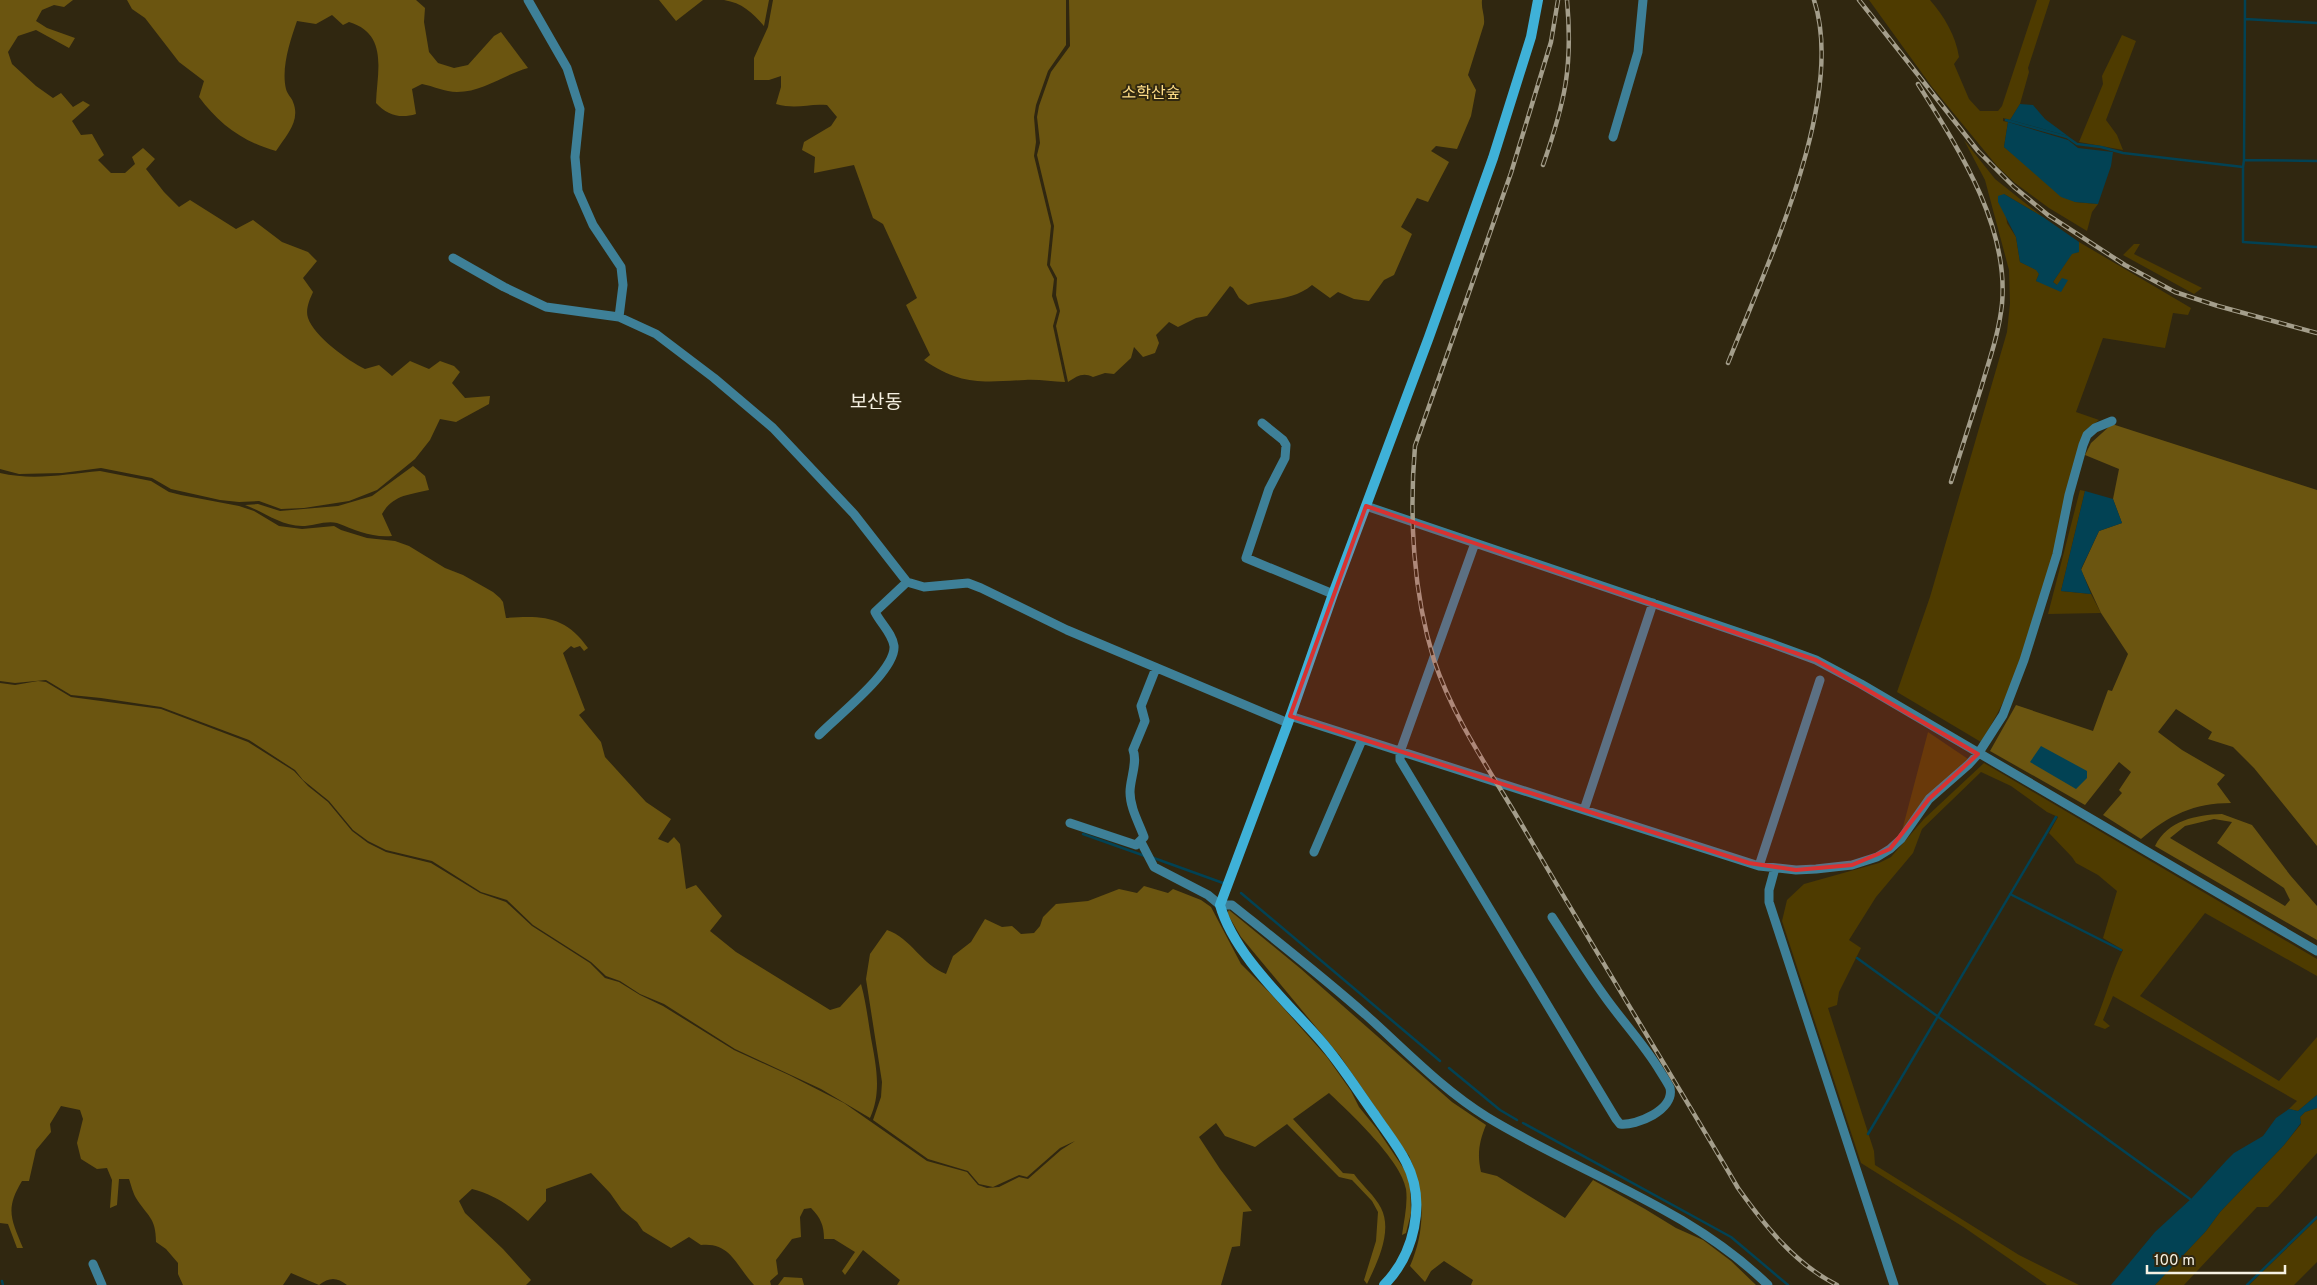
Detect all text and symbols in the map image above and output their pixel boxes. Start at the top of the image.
park label: 소학산숲 [1122,84,1180,104]
district label: 보산동 [850,391,902,415]
scale bar [2147,1242,2284,1274]
text: 100 m [2154,1252,2195,1271]

